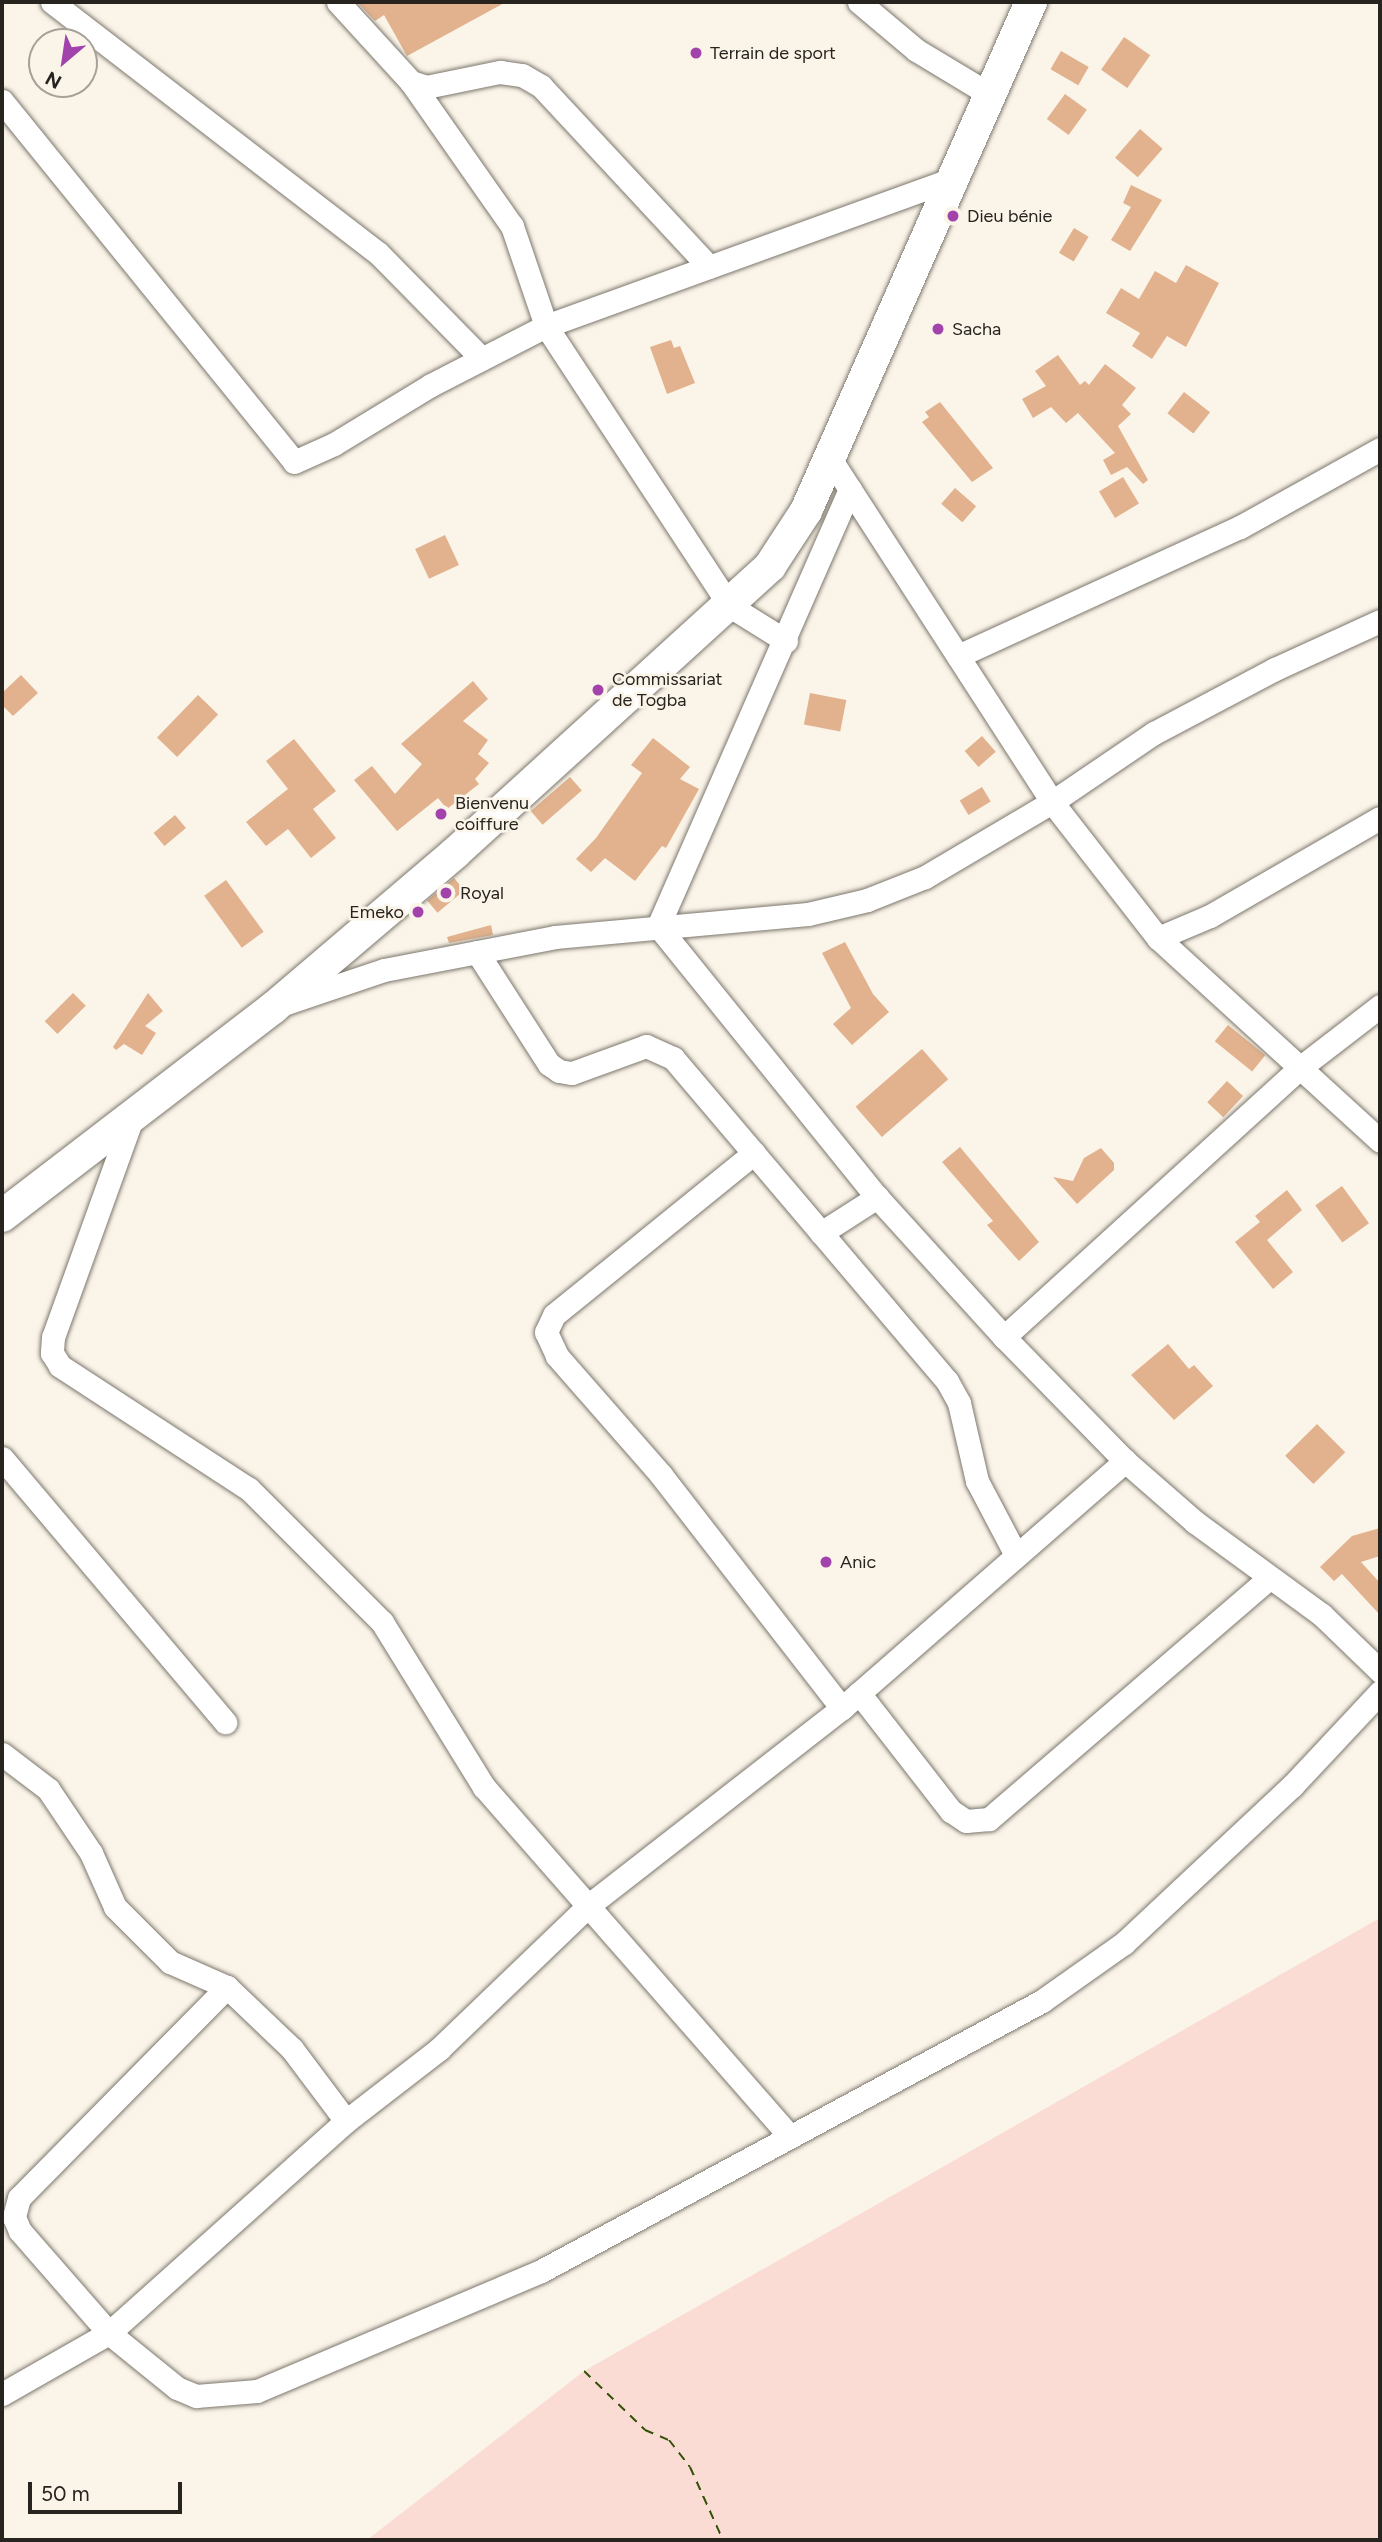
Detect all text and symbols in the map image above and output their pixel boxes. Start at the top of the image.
north arrow [28,28,98,98]
place label: Terrain de sport [710,42,836,64]
marker: Terrain de sport [688,45,704,61]
text: N [42,66,66,94]
place label: Dieu bénie [967,205,1052,227]
marker: Dieu bénie [945,208,961,224]
place label: Sacha [952,318,1001,340]
marker: Sacha [930,321,946,337]
place label: Commissariat de Togba [612,669,722,712]
marker: Commissariat de Togba [590,682,606,698]
place label: Bienvenu coiffure [455,793,529,836]
marker: Bienvenu coiffure [433,806,449,822]
place label: Royal [460,882,504,904]
marker: Royal [438,885,454,901]
place label: Emeko [349,901,404,923]
marker: Emeko [410,904,426,920]
place label: Anic [840,1551,876,1573]
marker: Anic [818,1554,834,1570]
scale bar [32,2468,186,2512]
text: 50 m [41,2481,90,2506]

